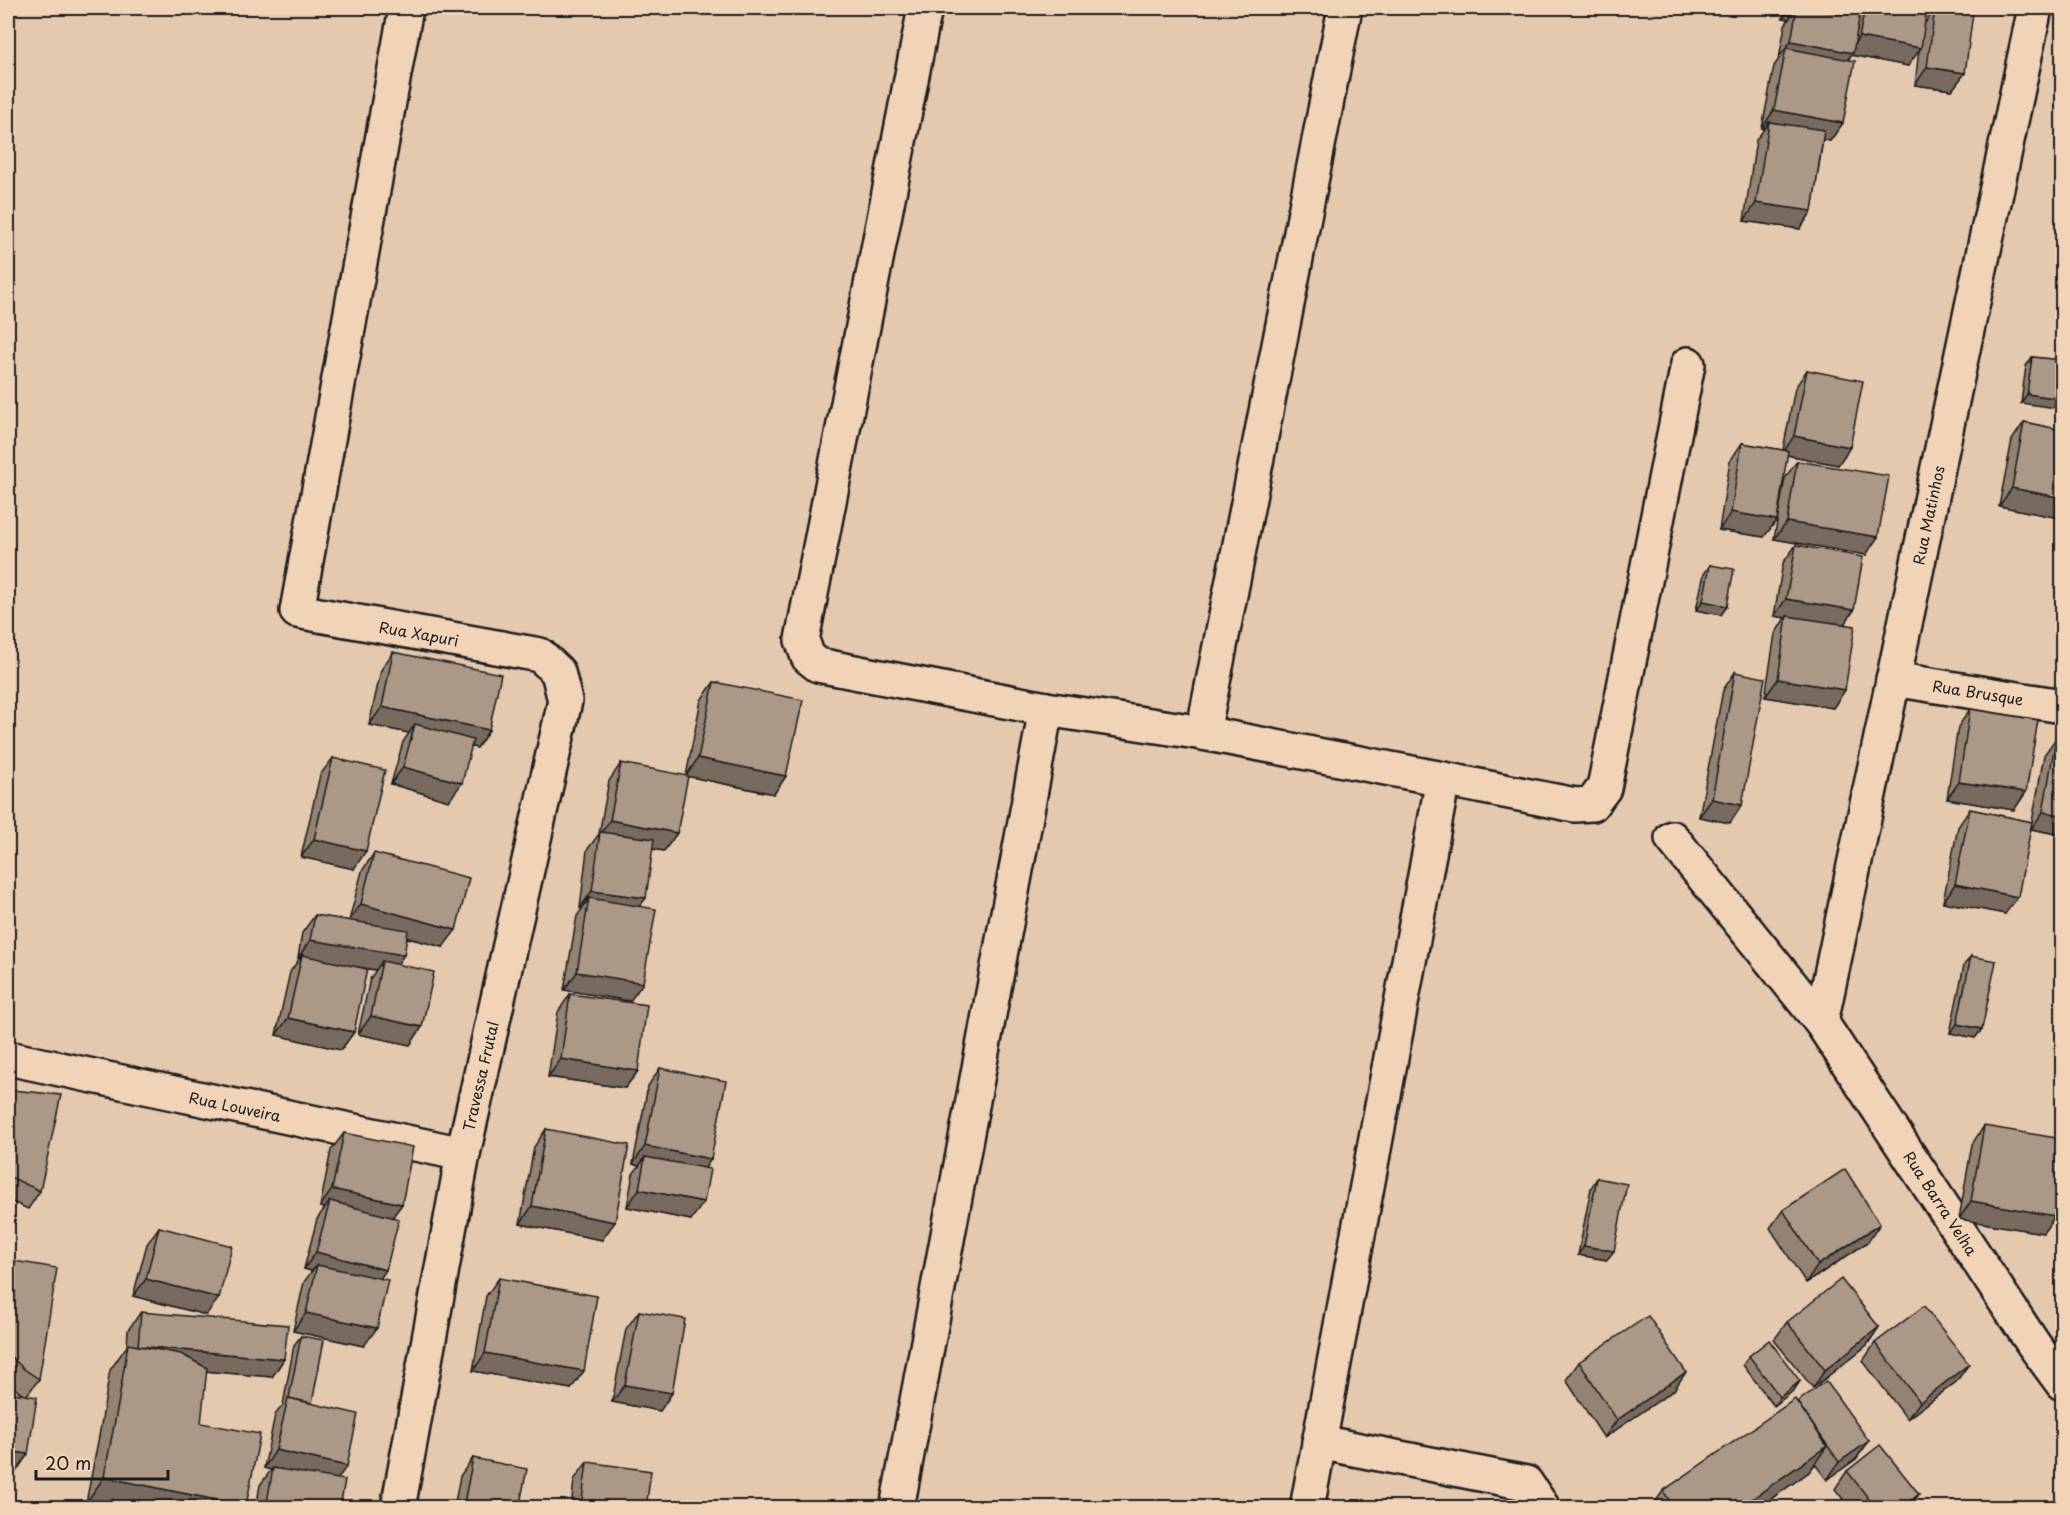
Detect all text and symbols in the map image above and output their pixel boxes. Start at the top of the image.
street label: Rua Matinhos [1906,463,1950,567]
street label: Rua Xapuri [377,615,461,651]
street label: Rua Brusque [1931,673,2025,711]
street label: Travessa Frutal [456,1019,504,1133]
street label: Rua Louveira [187,1085,283,1127]
street label: Rua Barra Velha [1898,1146,1984,1260]
scale bar [36,1443,168,1481]
text: 20 m [45,1449,91,1476]

